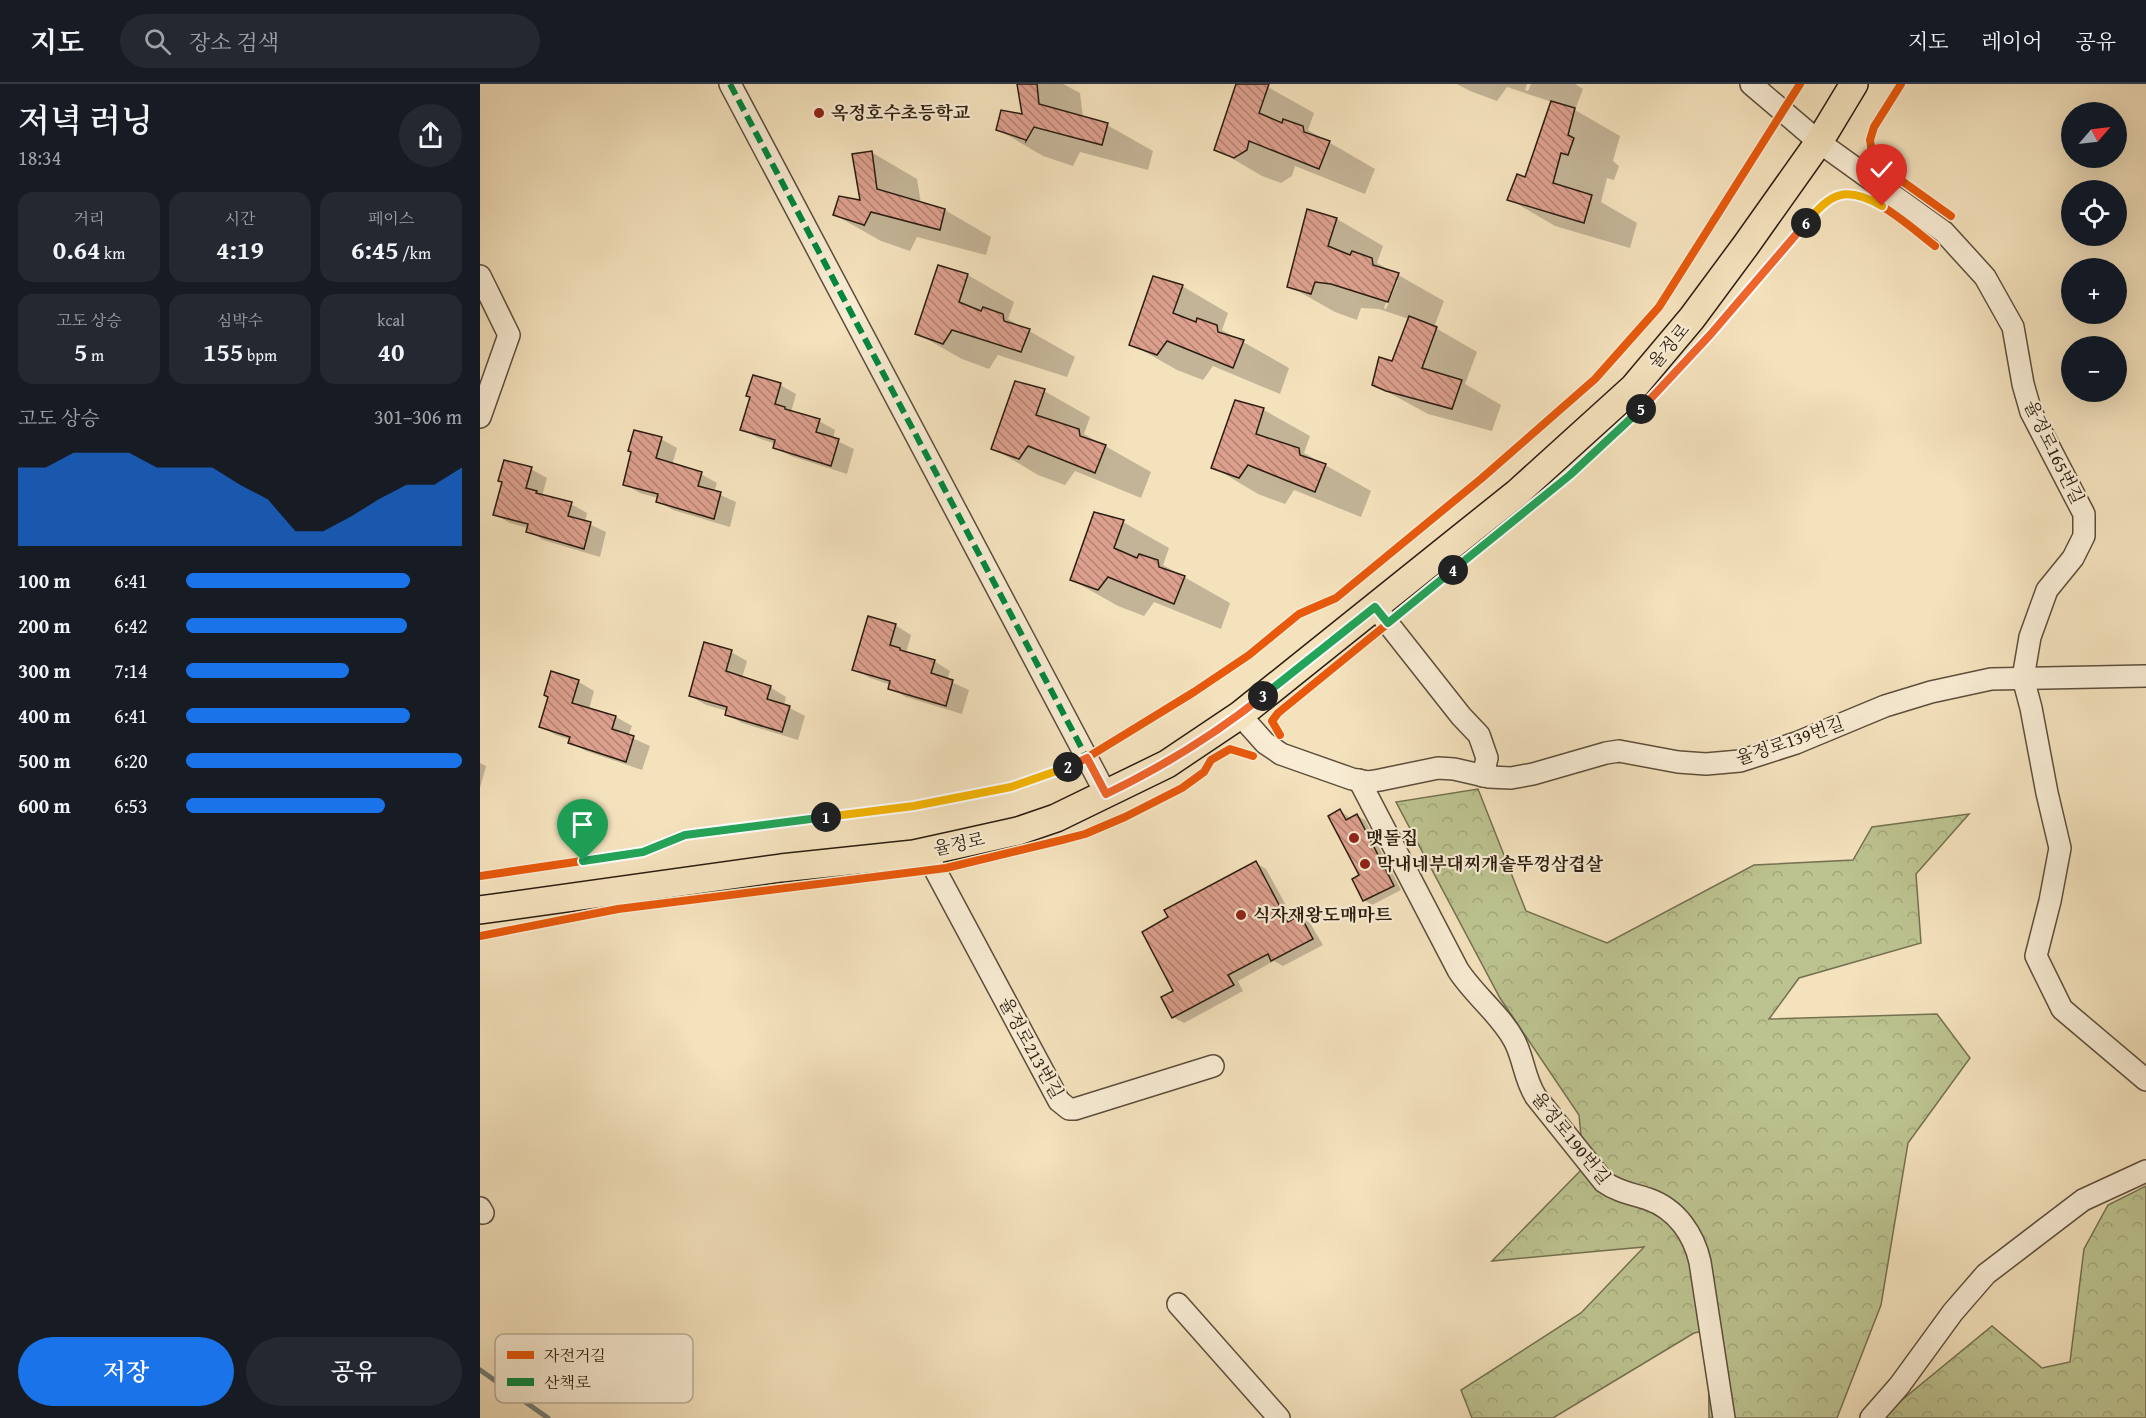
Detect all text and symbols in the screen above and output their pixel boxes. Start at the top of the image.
search box [120,14,540,68]
text: 지도 [30,21,84,62]
icon: search [141,25,174,58]
text: 장소 검색 [189,26,279,58]
text: 지도 [1908,26,1949,57]
text: 레이어 [1982,26,2042,57]
text: 공유 [2075,26,2116,57]
text: 저녁 러닝 [18,96,153,144]
place label: 옥정호수초등학교 [831,99,971,126]
north arrow [2061,102,2127,168]
map controls [2061,102,2127,402]
button: share [399,104,462,167]
marker: 옥정호수초등학교 [812,106,826,120]
text: 18:34 [18,143,61,172]
pin [1856,144,1907,206]
icon: check [1865,153,1898,186]
button: locate [2061,180,2127,246]
text: 거리 [74,206,104,230]
text: 시간 [225,206,255,230]
text: 페이스 [368,206,414,230]
pin: 6 [1791,208,1821,238]
text: 6 [1802,211,1810,235]
text: 0.64 [53,230,101,269]
text: 4:19 [216,230,264,269]
text: 6:45 [351,230,399,269]
text: km [101,241,125,265]
text: /km [399,241,431,265]
button: + [2061,258,2127,324]
text: 고도 상승 [56,308,122,332]
text: 심박수 [217,308,263,332]
text: kcal [377,308,405,332]
street label: 율정로 [1642,317,1696,374]
text: 5 [74,332,87,371]
text: 155 [203,332,243,371]
text: 40 [378,332,404,371]
button: − [2061,336,2127,402]
text: m [87,343,104,367]
text: bpm [243,343,277,367]
pin: 5 [1626,394,1656,424]
street label: 율정로165번길 [2018,395,2091,508]
text: 5 [1637,397,1645,421]
text: 301–306 m [374,402,462,431]
text: 고도 상승 [18,403,100,432]
pin: 4 [1438,555,1468,585]
text: 4 [1449,558,1457,582]
text: 100 m [18,566,71,595]
text: 6:41 [114,566,148,595]
text: 200 m [18,611,71,640]
text: 6:42 [114,611,148,640]
text: 300 m [18,656,71,685]
text: 7:14 [114,656,148,685]
pin: 3 [1248,681,1278,711]
text: 3 [1259,684,1267,708]
text: 400 m [18,701,71,730]
text: 6:41 [114,701,148,730]
street label: 율정로139번길 [1732,709,1848,772]
text: 500 m [18,746,71,775]
text: 6:20 [114,746,148,775]
pin: 2 [1053,752,1083,782]
text: 2 [1064,755,1072,779]
text: 600 m [18,791,71,820]
text: 6:53 [114,791,148,820]
pin [557,799,608,861]
pin: 1 [811,802,841,832]
text: 1 [822,805,830,829]
icon: arrive [566,808,599,841]
place label: 맷돌집 [1366,824,1418,851]
street label: 율정로 [931,825,987,862]
marker: 맷돌집 [1347,831,1361,845]
place label: 막내네부대찌개솥뚜껑삼겹살 [1377,850,1604,877]
marker: 막내네부대찌개솥뚜껑삼겹살 [1358,857,1372,871]
place label: 식자재왕도매마트 [1253,901,1393,928]
marker: 식자재왕도매마트 [1234,908,1248,922]
street label: 율정로213번길 [992,992,1071,1104]
street label: 율정로190번길 [1525,1085,1617,1190]
legend [495,1334,693,1403]
button: 저장 [18,1337,234,1406]
button: 공유 [246,1337,462,1406]
text: 자전거길 [544,1343,606,1367]
text: 산책로 [544,1370,591,1394]

